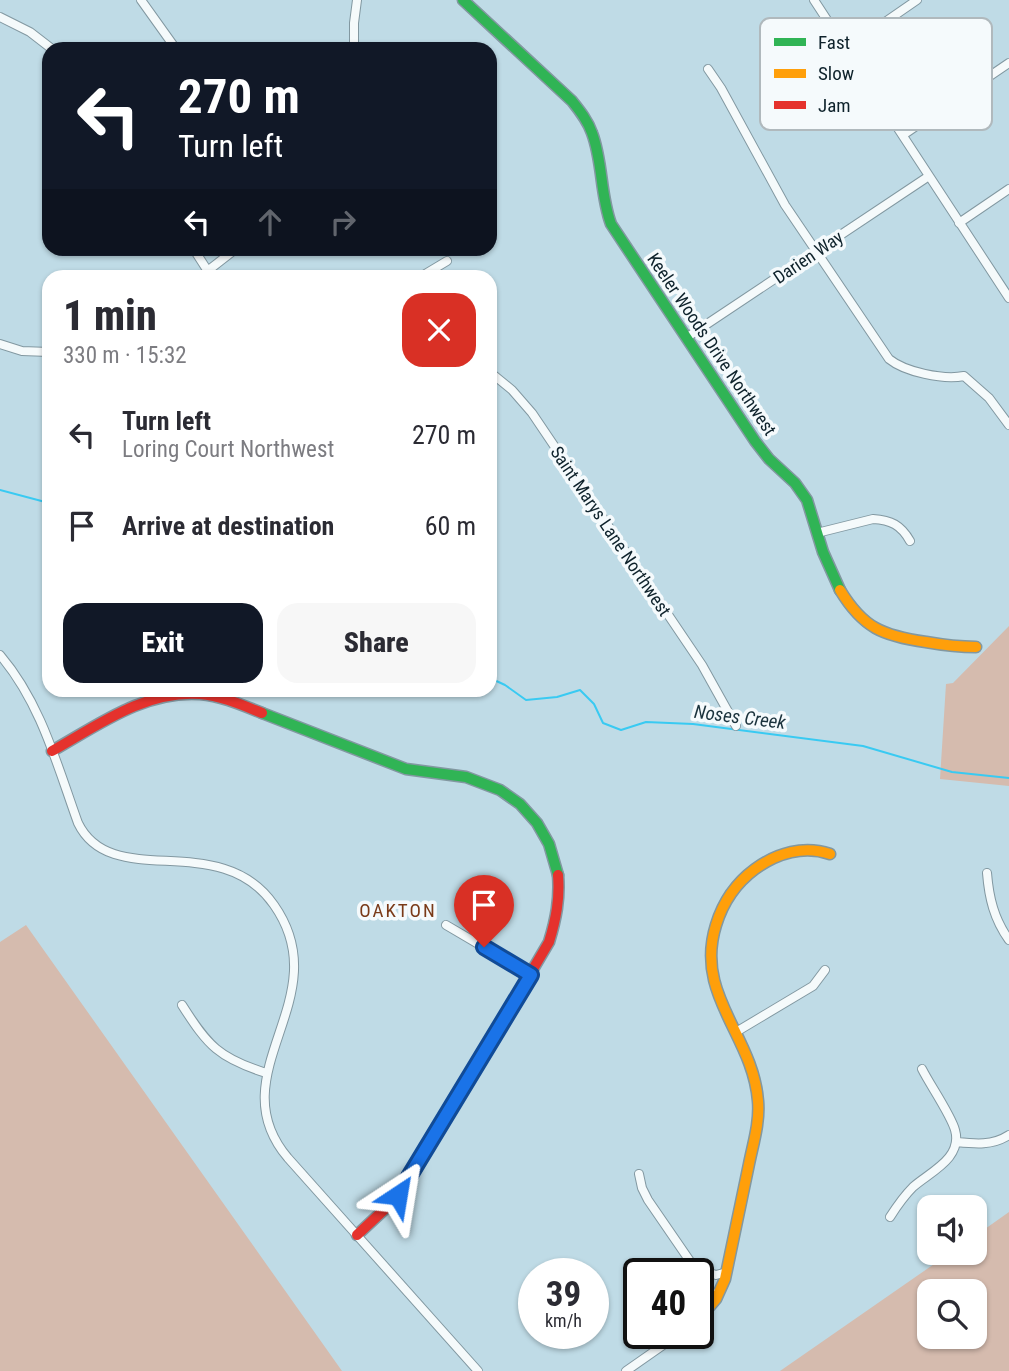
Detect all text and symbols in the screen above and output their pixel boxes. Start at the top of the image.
legend [760,18,992,130]
text: Fast [818,31,850,54]
text: Slow [818,62,854,85]
text: 270 m [178,68,300,125]
icon: left [63,70,154,161]
text: Jam [818,94,851,117]
text: Turn left [178,127,283,165]
icon: left [178,203,216,241]
icon: ahead [251,203,289,241]
icon: right [324,203,362,241]
street label: Darien Way [769,226,847,288]
street label: Keeler Woods Drive Northwest [643,249,781,439]
text: 1 min [63,291,157,340]
button: close [402,293,476,367]
text: 330 m · 15:32 [63,342,187,369]
text: Turn left [122,406,211,436]
icon: left [63,416,101,454]
text: 270 m [412,420,476,450]
text: Loring Court Northwest [122,436,334,463]
street label: Saint Marys Lane Northwest [546,442,676,620]
icon: arrive [63,507,101,545]
text: Arrive at destination [122,511,334,541]
text: 60 m [425,511,476,541]
button: Exit [63,603,263,683]
button: Share [277,603,476,683]
water label: Noses Creek [693,700,788,734]
pin [454,875,514,947]
icon: arrive [465,886,503,924]
district label: OAKTON [359,899,437,922]
position arrow [361,1158,435,1232]
map controls [917,1195,987,1349]
button: sound [917,1195,987,1265]
speed limit sign: 40 [623,1258,714,1349]
text: 39 [546,1274,581,1315]
button: search [917,1279,987,1349]
text: km/h [545,1310,582,1331]

